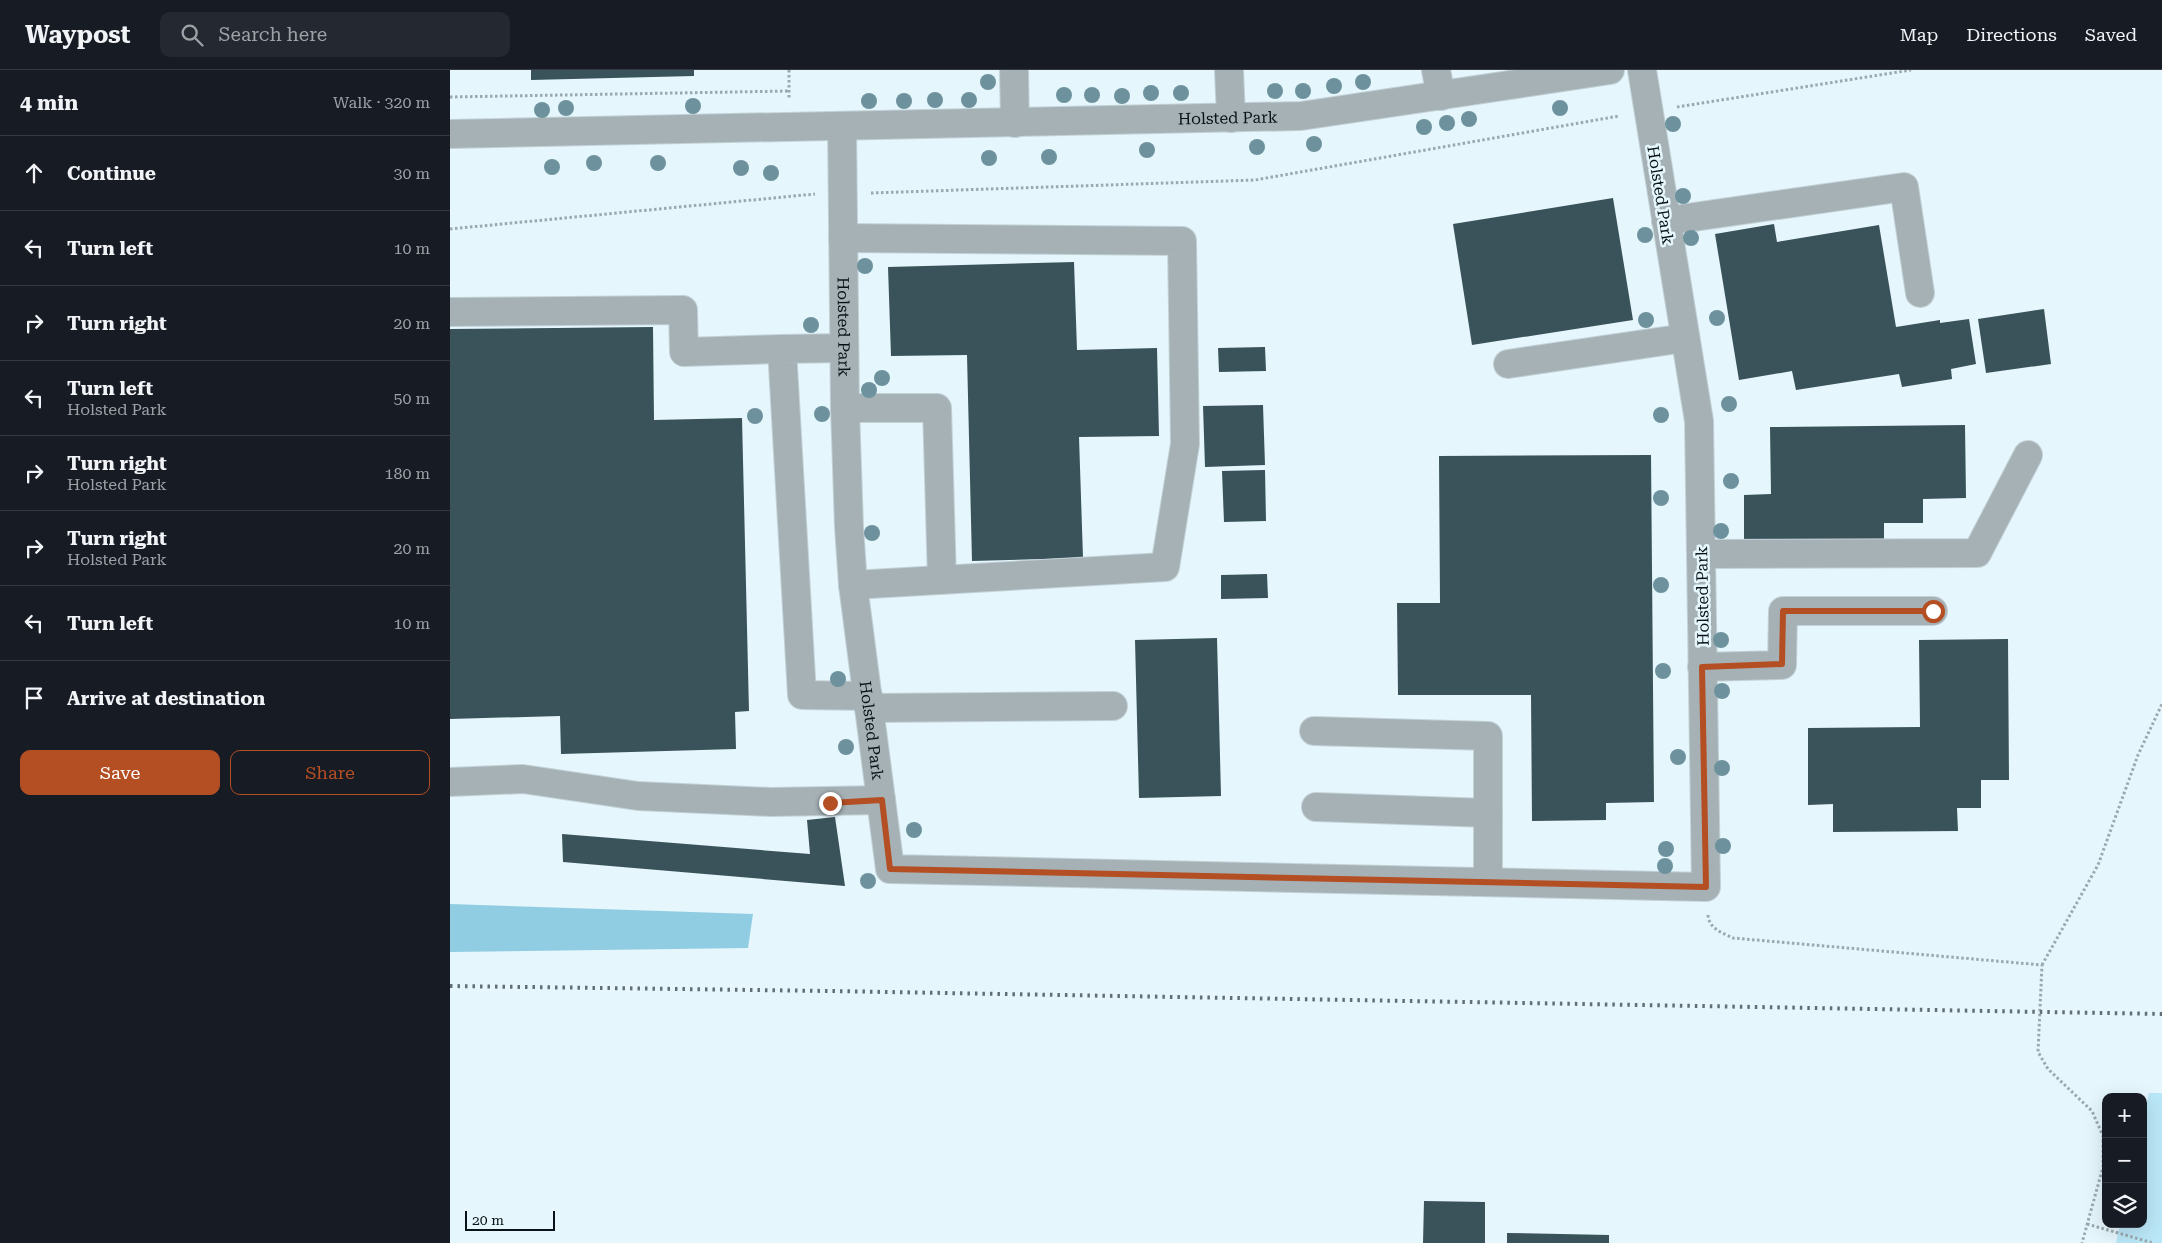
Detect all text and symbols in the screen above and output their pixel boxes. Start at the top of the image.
search box [160,12,510,57]
text: Waypost [25,21,130,49]
icon: search [178,21,206,49]
text: Search here [218,23,327,46]
text: Map [1900,24,1938,45]
text: Directions [1966,24,2057,45]
text: Saved [2085,24,2137,45]
text: 4 min [20,91,78,115]
text: Walk · 320 m [333,93,430,112]
street label: Holsted Park [1178,107,1278,129]
street label: Holsted Park [1643,144,1678,246]
icon: ahead [20,159,48,187]
text: Continue [67,162,156,185]
text: 30 m [393,164,430,183]
icon: left [20,234,48,262]
text: Turn left [67,237,153,260]
text: 10 m [393,239,430,258]
street label: Holsted Park [834,277,854,377]
icon: right [20,309,48,337]
text: Turn right [67,312,167,335]
text: 20 m [393,314,430,333]
text: Turn left [67,377,153,400]
icon: left [20,384,48,412]
text: 50 m [393,389,430,408]
text: Holsted Park [67,400,167,419]
text: Turn right [67,452,167,475]
icon: right [20,459,48,487]
text: 180 m [384,464,430,483]
text: Holsted Park [67,475,167,494]
text: Turn right [67,527,167,550]
icon: right [20,534,48,562]
text: 20 m [393,539,430,558]
street label: Holsted Park [1692,546,1713,646]
text: Holsted Park [67,550,167,569]
route start [1922,600,1945,623]
icon: left [20,609,48,637]
text: Turn left [67,612,153,635]
text: 10 m [393,614,430,633]
street label: Holsted Park [856,680,887,781]
icon: arrive [20,684,48,712]
text: Arrive at destination [67,687,265,710]
button: Save [20,750,220,795]
button: Share [230,750,430,795]
route end [819,792,842,815]
map controls [2102,1093,2147,1228]
button: + [2102,1093,2147,1138]
button: − [2102,1138,2147,1183]
button: layers [2102,1183,2147,1228]
scale bar [465,1208,555,1231]
text: 20 m [472,1212,504,1228]

